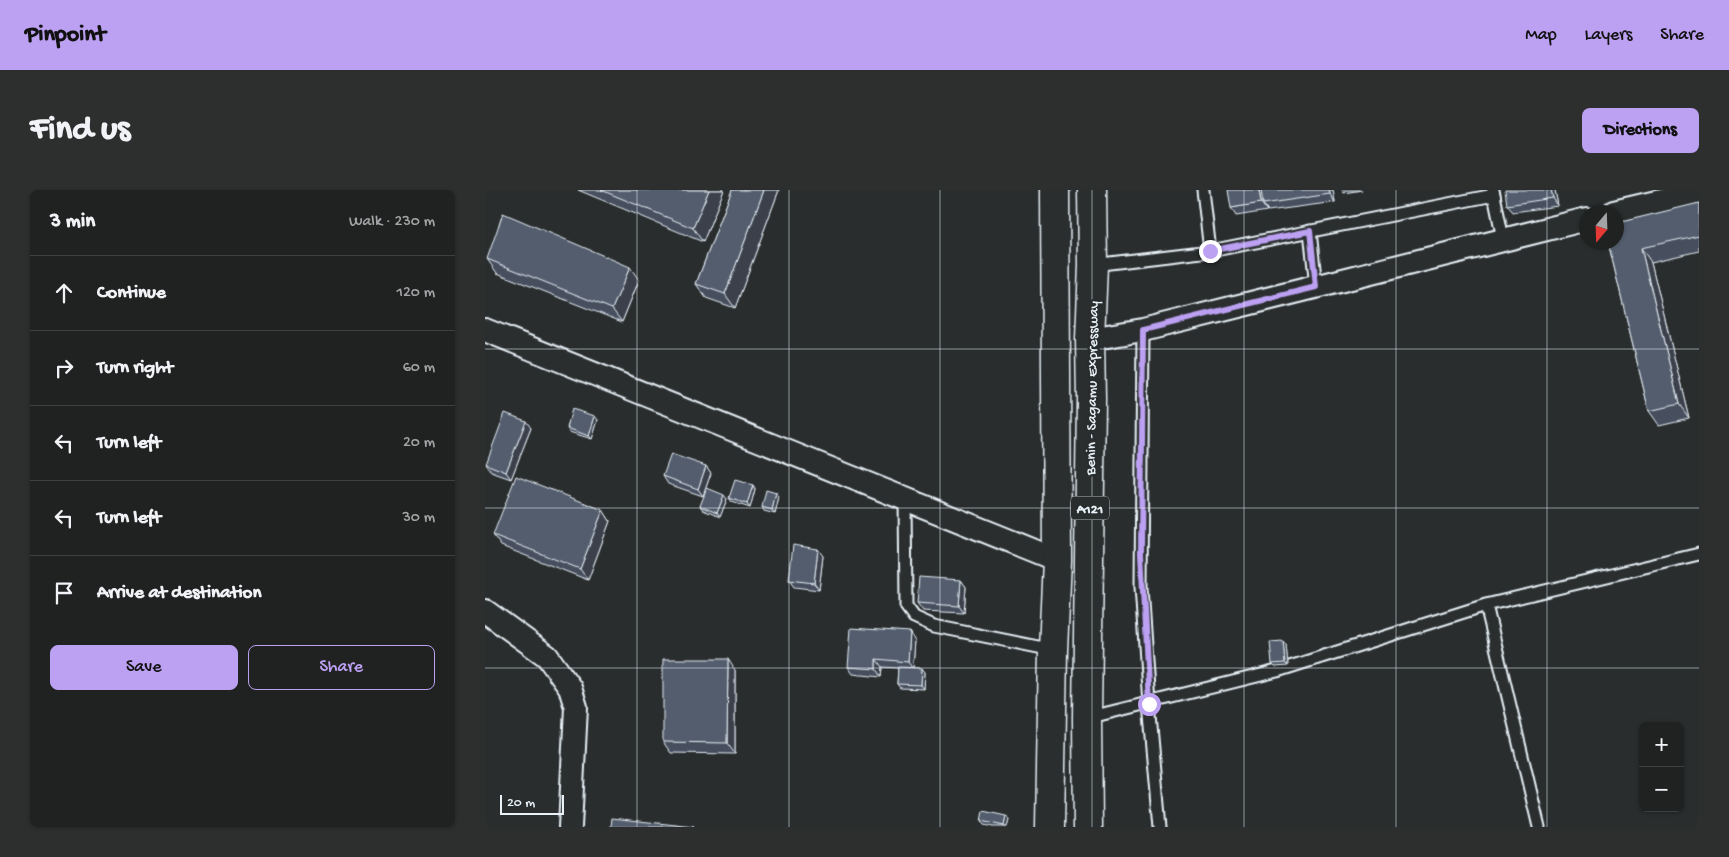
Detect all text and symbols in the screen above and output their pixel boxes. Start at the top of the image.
text: Pinpoint [25,21,106,50]
text: Map [1525,25,1557,46]
text: Layers [1585,25,1632,46]
text: Share [1660,25,1704,46]
button: Directions [1582,108,1699,153]
text: Find us [30,110,130,151]
north arrow [1579,205,1624,250]
text: 3 min [50,210,95,235]
text: Walk · 230 m [349,213,435,232]
route end [1199,240,1222,263]
icon: ahead [50,279,78,307]
text: Continue [97,282,166,305]
text: 120 m [396,284,435,303]
street label: Benin - Sagamu Expressway [1082,300,1104,476]
icon: right [50,354,78,382]
text: Turn right [97,357,173,380]
text: 60 m [403,359,435,378]
icon: left [50,429,78,457]
text: Turn left [97,432,161,455]
text: 20 m [403,434,435,453]
road number: A121 [1071,496,1109,520]
icon: left [50,504,78,532]
text: Turn left [97,507,161,530]
text: 30 m [402,509,435,528]
icon: arrive [50,579,78,607]
text: Arrive at destination [97,582,261,605]
button: Save [50,645,238,690]
button: Share [248,645,435,690]
route start [1138,693,1161,716]
map controls [1639,722,1684,812]
button: + [1639,722,1684,767]
button: − [1639,767,1684,812]
scale bar [500,792,564,815]
text: 20 m [507,795,535,812]

